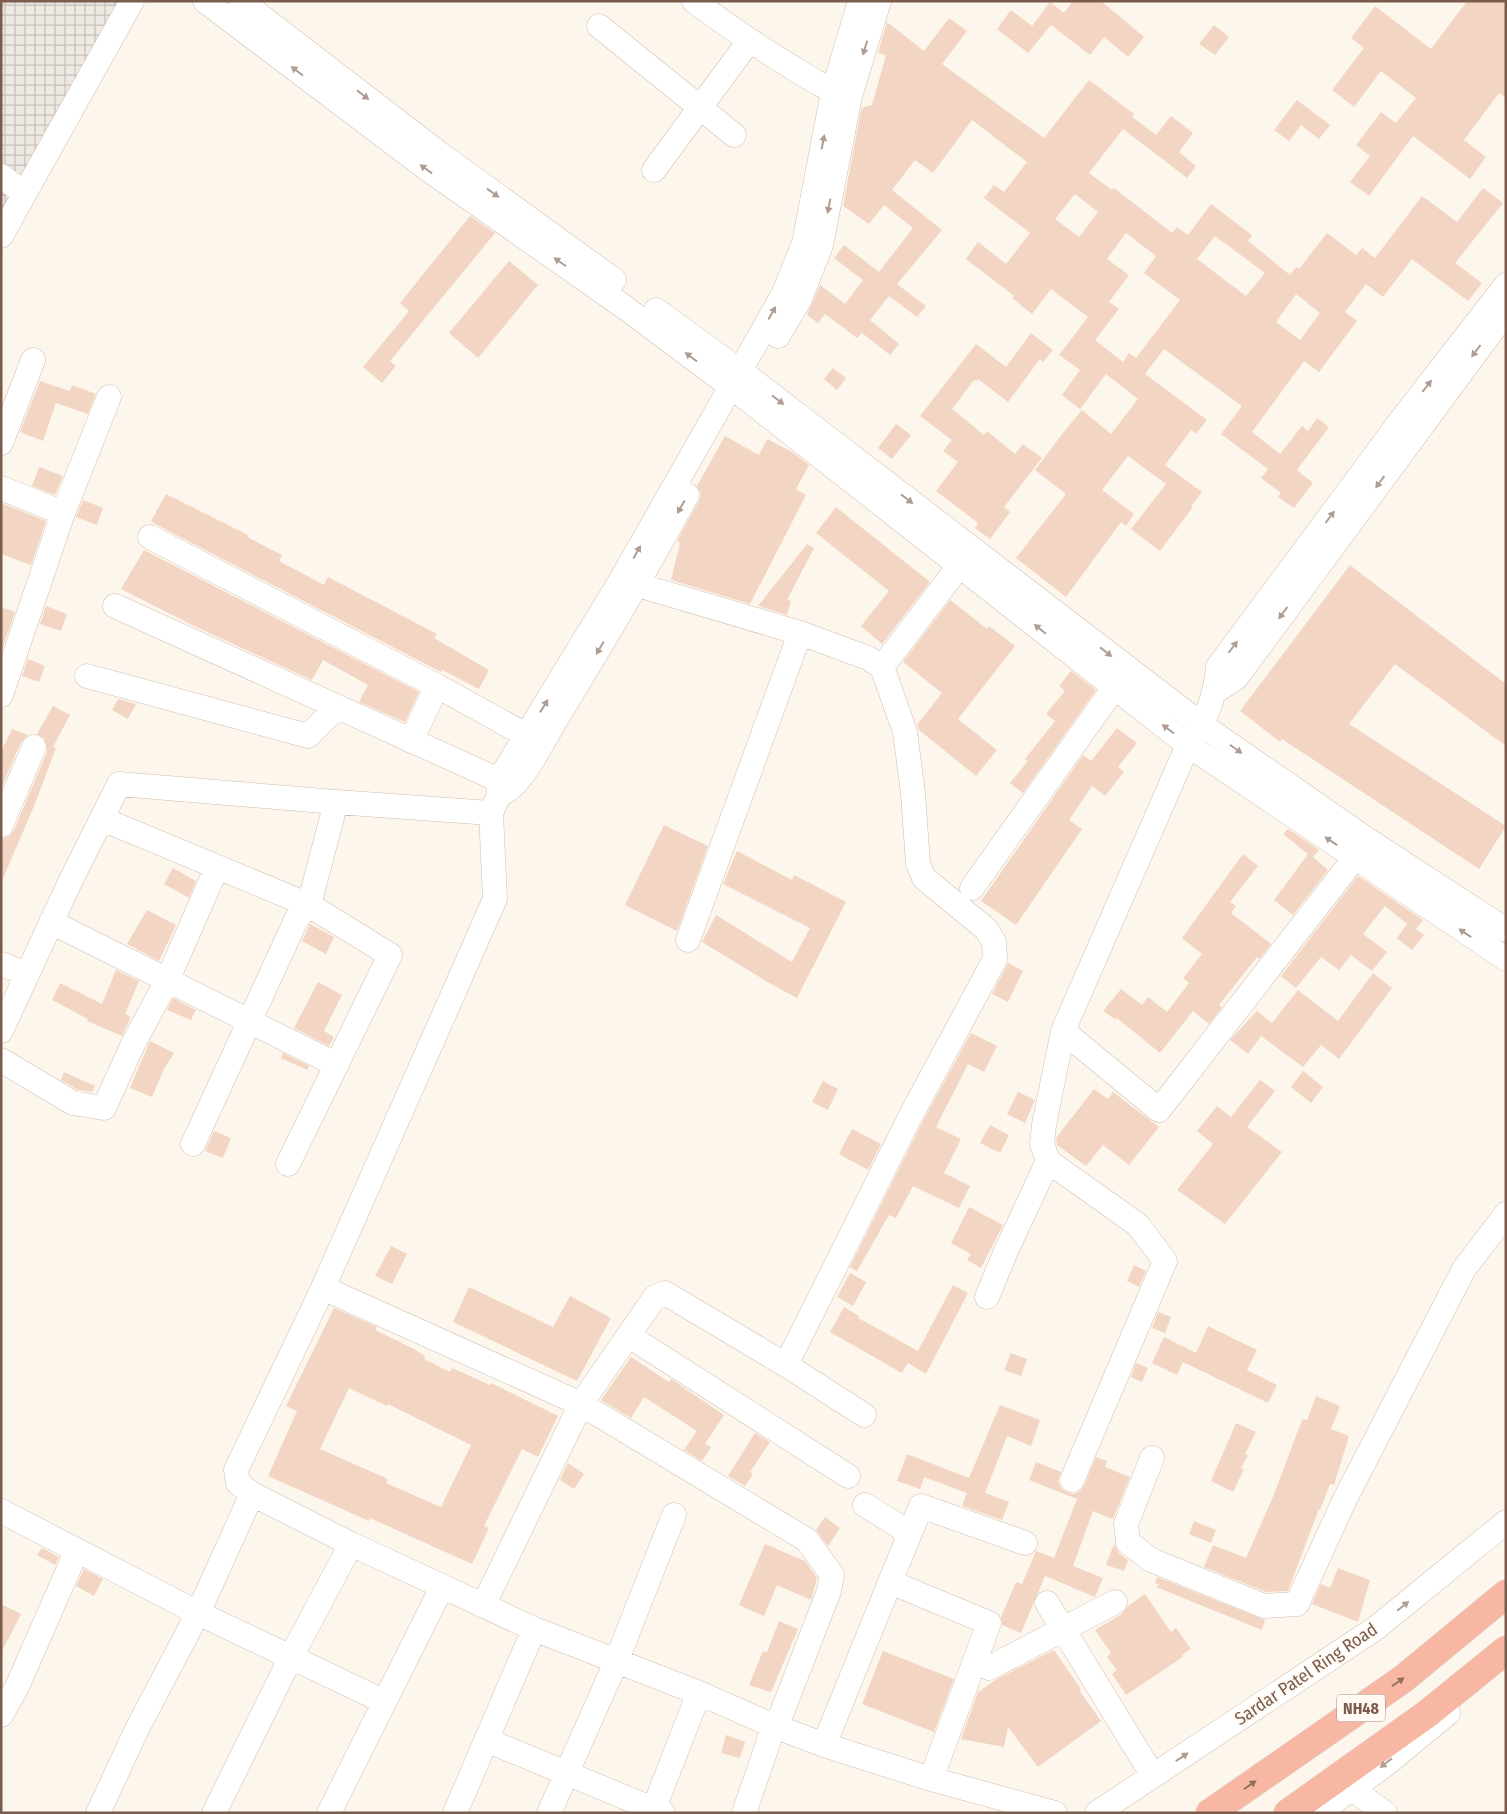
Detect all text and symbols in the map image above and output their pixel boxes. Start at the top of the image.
one-way arrow [860,41,868,56]
one-way arrow [290,66,304,76]
one-way arrow [356,90,369,101]
one-way arrow [820,134,828,150]
one-way arrow [420,164,433,174]
one-way arrow [486,188,500,198]
one-way arrow [824,199,832,215]
one-way arrow [553,257,566,267]
one-way arrow [768,307,777,320]
one-way arrow [1471,344,1481,358]
one-way arrow [684,352,698,362]
one-way arrow [1422,380,1433,393]
one-way arrow [772,395,785,406]
one-way arrow [1375,475,1385,489]
one-way arrow [900,494,913,505]
one-way arrow [677,500,685,515]
one-way arrow [1325,510,1335,524]
one-way arrow [632,545,641,559]
one-way arrow [1278,606,1289,619]
one-way arrow [1034,623,1047,634]
one-way arrow [1228,640,1238,654]
one-way arrow [595,642,604,655]
one-way arrow [1099,646,1112,657]
one-way arrow [539,699,548,713]
one-way arrow [1162,724,1175,735]
one-way arrow [1229,744,1243,754]
one-way arrow [1324,837,1337,846]
one-way arrow [1458,928,1472,937]
one-way arrow [1396,1601,1409,1612]
street label: Sardar Patel Ring Road [1231,1618,1381,1730]
one-way arrow [1391,1677,1404,1688]
road number: NH48 [1337,1695,1385,1722]
one-way arrow [1175,1752,1189,1762]
one-way arrow [1380,1758,1393,1769]
one-way arrow [1243,1780,1256,1790]

